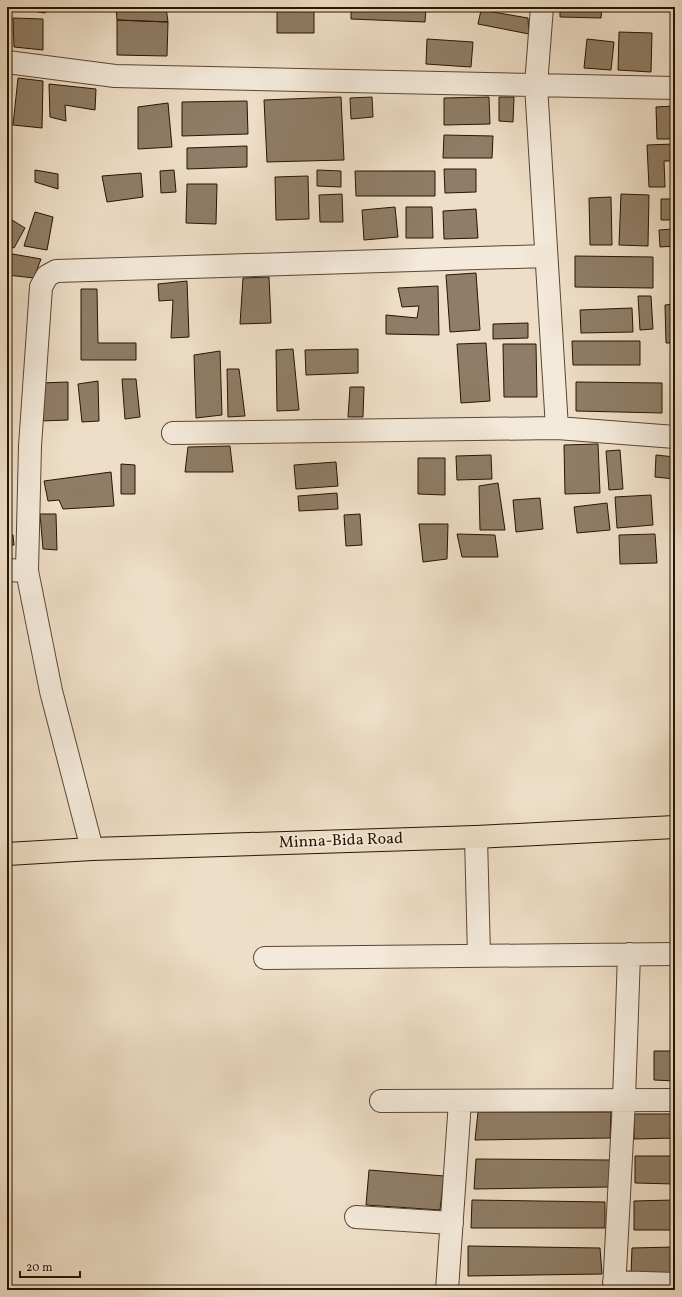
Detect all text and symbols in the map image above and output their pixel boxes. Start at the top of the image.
street label: Minna-Bida Road [279,828,403,854]
scale bar [20,1253,80,1279]
text: 20 m [26,1260,53,1276]

